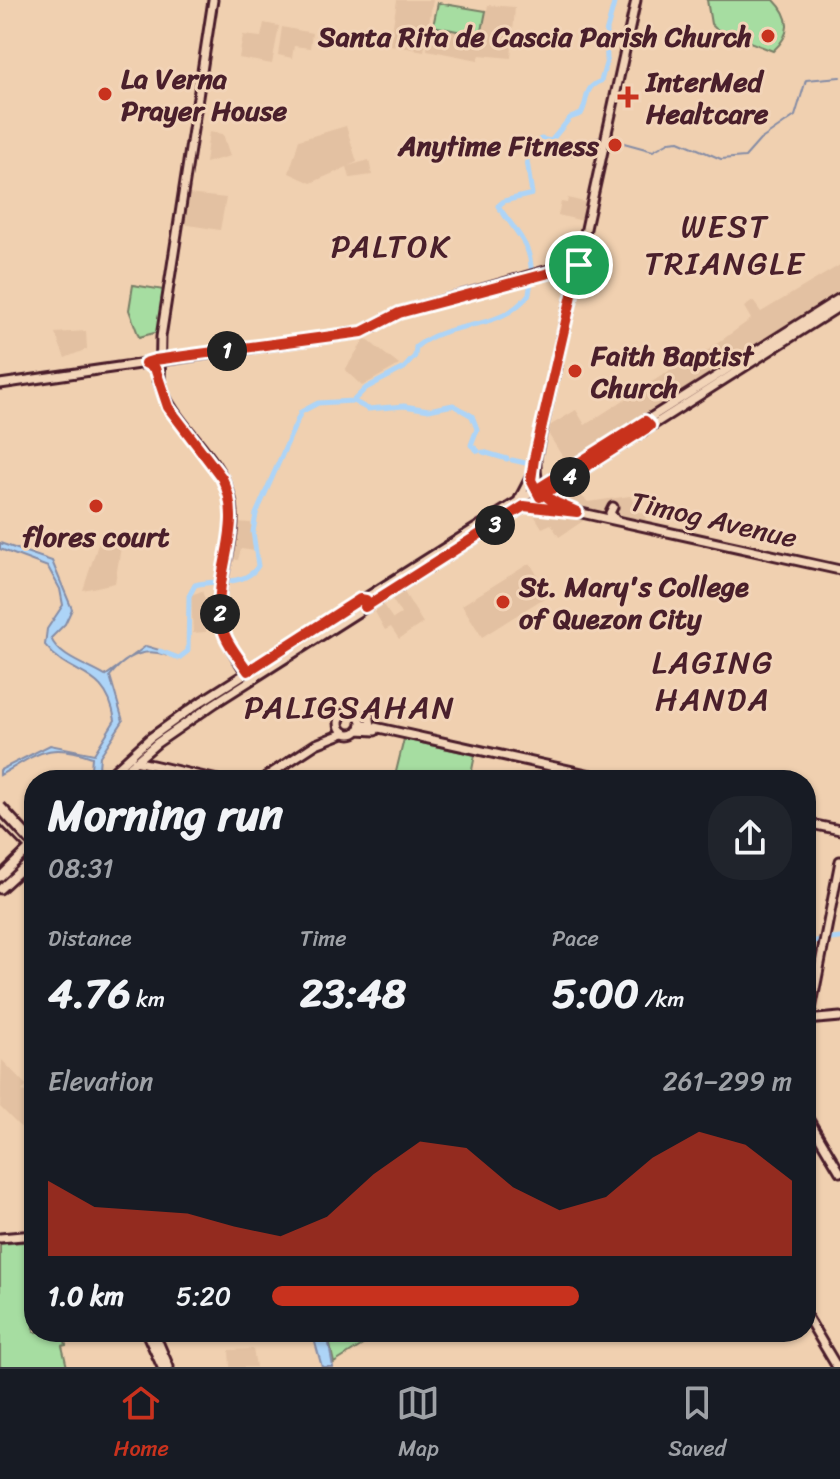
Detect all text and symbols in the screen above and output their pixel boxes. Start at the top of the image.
place label: Santa Rita de Cascia Parish Church [317,12,752,61]
marker: Santa Rita de Cascia Parish Church [759,27,777,45]
place label: La Verna Prayer House [121,54,288,135]
place label: InterMed Healtcare [644,57,769,138]
marker: La Verna Prayer House [96,85,114,103]
marker: InterMed Healtcare [617,86,639,108]
place label: Anytime Fitness [397,121,600,170]
marker: Anytime Fitness [606,136,624,154]
district label: WEST TRIANGLE [644,198,806,292]
district label: PALTOK [331,218,451,275]
pin [545,231,613,299]
icon: arrive [557,243,601,287]
pin: 1 [207,331,247,371]
text: 1 [222,331,232,370]
place label: Faith Baptist Church [590,331,755,412]
marker: Faith Baptist Church [566,362,584,380]
pin: 4 [550,457,590,497]
text: 4 [563,457,577,496]
street label: Timog Avenue [626,477,802,562]
marker: flores court [87,497,105,515]
pin: 3 [475,505,515,545]
text: 3 [489,505,501,544]
place label: flores court [22,512,170,561]
place label: St. Mary's College of Quezon City [518,562,749,643]
marker: St. Mary's College of Quezon City [494,593,512,611]
pin: 2 [200,594,240,634]
text: 2 [214,594,226,633]
district label: LAGING HANDA [652,634,774,728]
district label: PALIGSAHAN [244,679,456,736]
text: Morning run [48,776,283,854]
button: share [708,796,792,880]
text: 08:31 [48,845,113,891]
text: Distance [48,919,132,958]
text: Time [300,919,347,958]
text: Pace [552,919,599,958]
text: 4.76 [48,958,131,1029]
text: 23:48 [300,958,406,1029]
text: 5:00 [552,958,639,1029]
text: km [131,980,165,1019]
text: /km [639,980,684,1019]
text: Elevation [48,1058,153,1104]
text: 261–299 m [663,1058,792,1104]
text: 1.0 km [48,1273,124,1319]
text: 5:20 [176,1273,231,1319]
tab: Home [114,1381,169,1468]
tab: Map [396,1381,440,1468]
tab: Saved [668,1381,726,1468]

